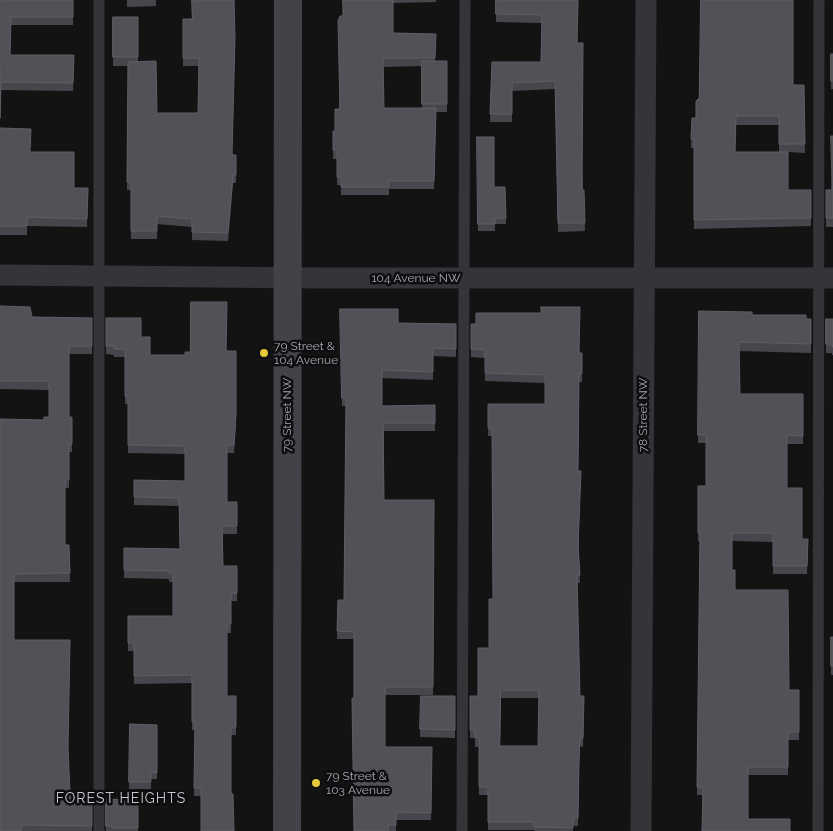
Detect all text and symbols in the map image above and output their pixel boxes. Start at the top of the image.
street label: 104 Avenue NW [371,271,461,285]
place label: 79 Street & 104 Avenue [274,339,338,367]
marker: 79 Street & 104 Avenue [258,347,270,359]
street label: 79 Street NW [280,378,294,452]
street label: 78 Street NW [636,378,650,452]
place label: 79 Street & 103 Avenue [326,769,390,797]
marker: 79 Street & 103 Avenue [310,777,322,789]
district label: FOREST HEIGHTS [54,791,188,807]

